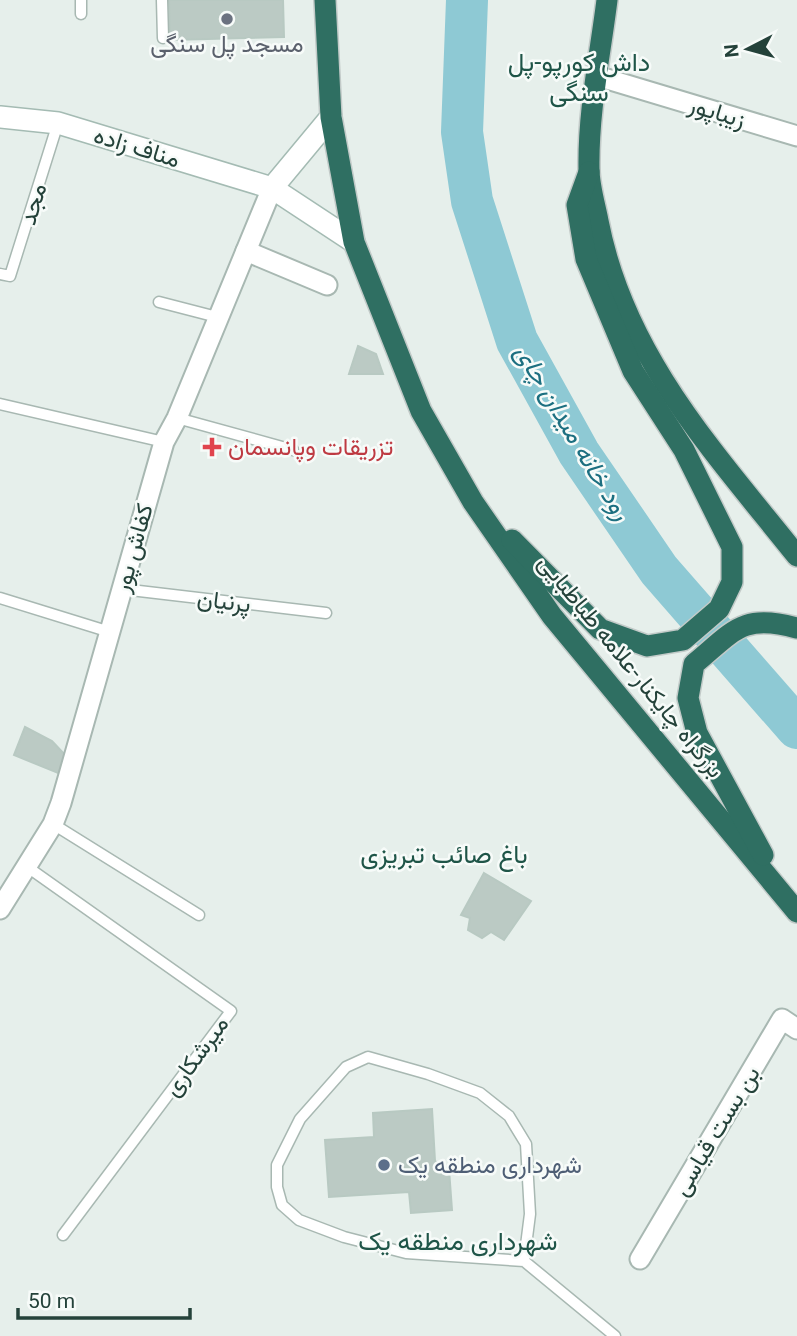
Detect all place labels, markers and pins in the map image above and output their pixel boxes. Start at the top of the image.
marker: مسجد پل سنگی [219,11,235,27]
place label: مسجد پل سنگی [150,30,304,60]
place label: تزریقات وپانسمان [228,433,394,463]
marker: تزریقات وپانسمان [202,437,222,457]
place label: شهرداری منطقه یک [398,1151,582,1180]
marker: شهرداری منطقه یک [376,1157,392,1173]

